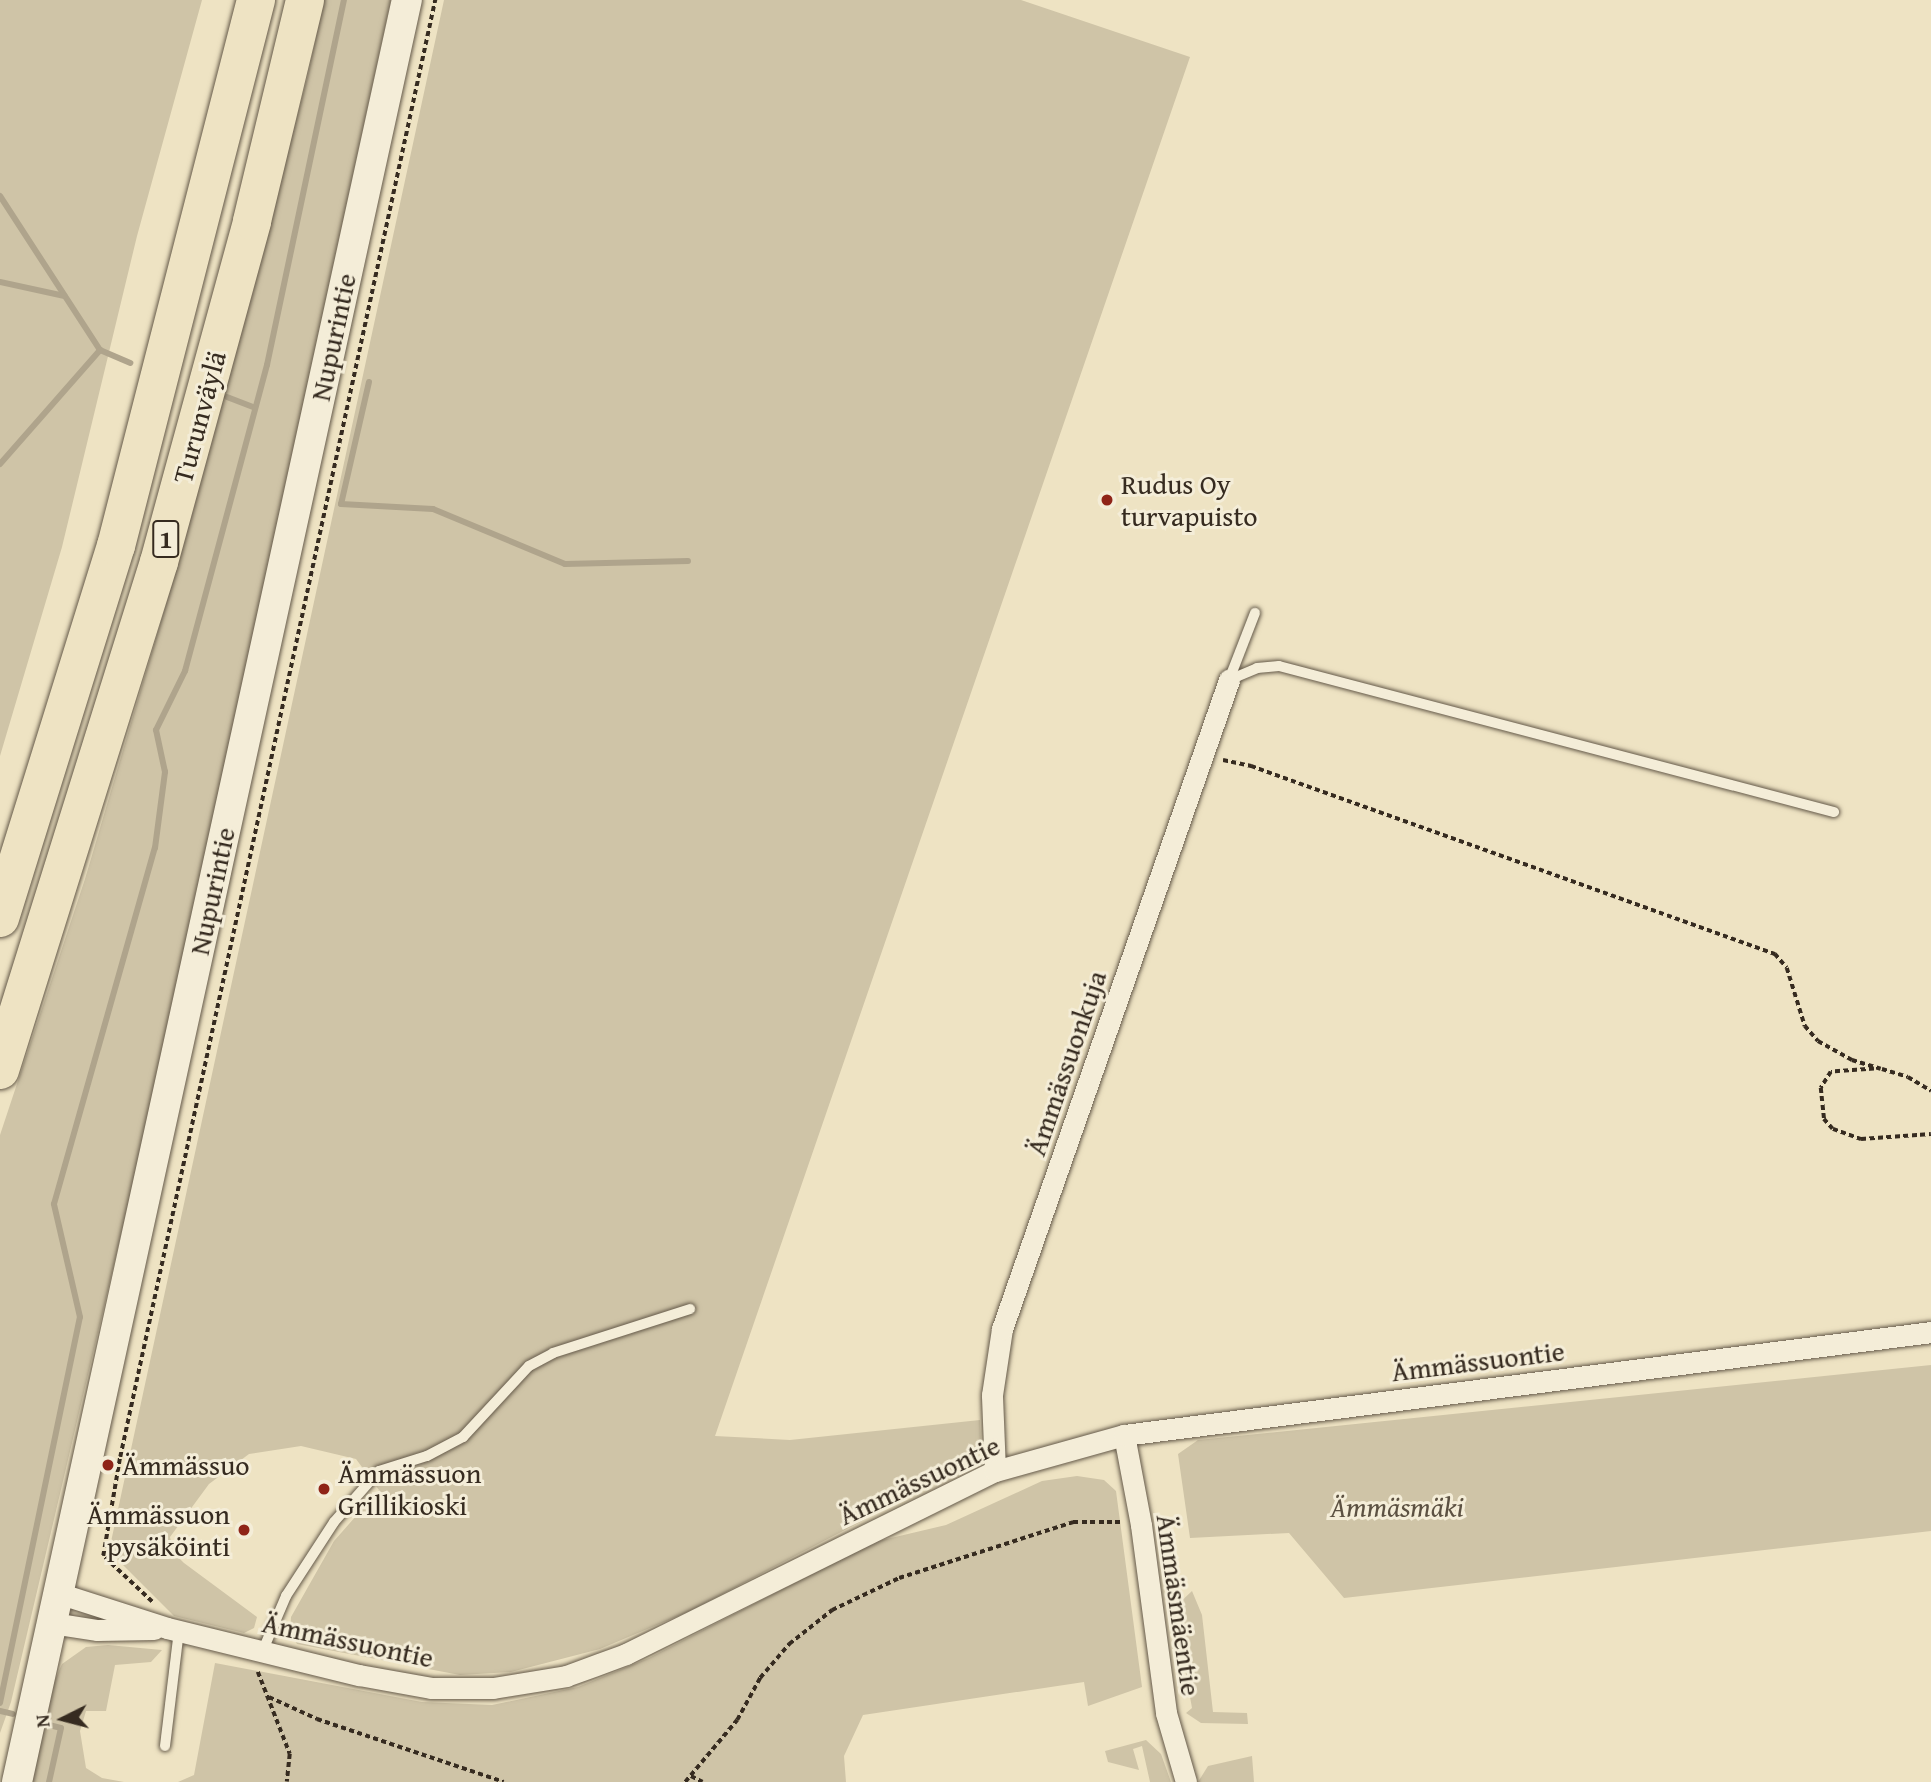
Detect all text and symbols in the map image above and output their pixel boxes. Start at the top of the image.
street label: Nupurintie [303,270,363,404]
street label: Turunväylä [165,347,233,487]
place label: Rudus Oy turvapuisto [1121,467,1258,533]
marker: Rudus Oy turvapuisto [1099,492,1115,508]
road number: 1 [152,516,180,562]
street label: Nupurintie [182,824,242,958]
street label: Ämmässuonkuja [1019,966,1113,1160]
street label: Ämmässuontie [1389,1334,1567,1388]
street label: Ämmässuontie [833,1428,1005,1532]
place label: Ämmässuo [122,1448,250,1482]
place label: Ämmässuon Grillikioski [338,1456,481,1522]
marker: Ämmässuo [100,1457,116,1473]
marker: Ämmässuon Grillikioski [316,1481,332,1497]
park label: Ämmäsmäki [1330,1490,1464,1524]
place label: Ämmässuon pysäköinti [87,1497,230,1563]
street label: Ämmäsmäentie [1150,1512,1208,1698]
marker: Ämmässuon pysäköinti [236,1522,252,1538]
street label: Ämmässuontie [259,1605,437,1675]
north arrow [28,1684,98,1754]
text: N [28,1713,57,1729]

